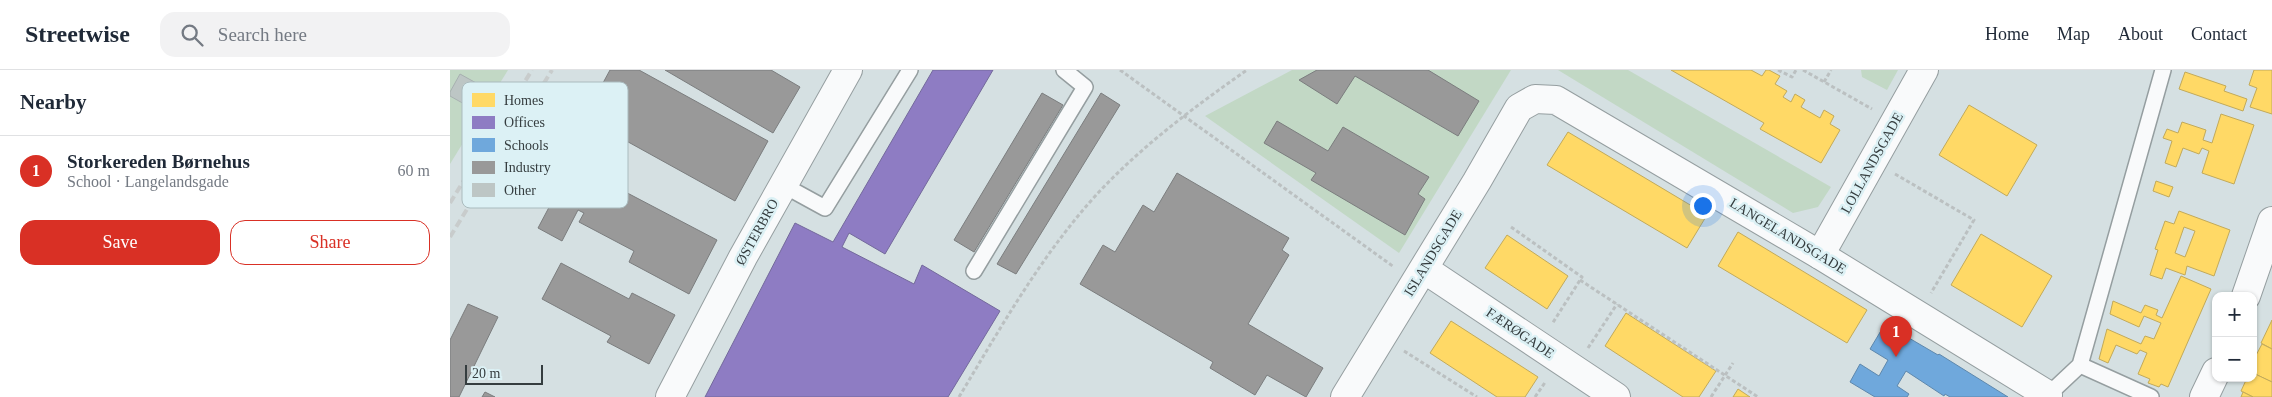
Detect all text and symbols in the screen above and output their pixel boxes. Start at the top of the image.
search box [160,12,510,57]
text: Streetwise [25,21,130,47]
icon: search [178,21,206,49]
text: Search here [218,24,307,45]
text: Home [1985,24,2029,44]
text: Map [2057,24,2090,44]
text: About [2118,24,2163,44]
text: Contact [2191,24,2247,44]
legend [462,82,628,208]
text: Nearby [20,90,87,114]
text: Homes [504,93,544,108]
street label: LOLLANDSGADE [1838,110,1906,216]
text: Offices [504,115,545,130]
text: Schools [504,138,548,153]
text: Storkereden Børnehus [67,151,250,172]
text: Industry [504,160,551,175]
text: 1 [32,162,40,179]
text: 60 m [398,162,430,179]
text: School · Langelandsgade [67,173,229,190]
text: Other [504,183,536,198]
your location [1690,193,1716,219]
street label: LANGELANDSGADE [1727,195,1849,277]
street label: ØSTERBRO [733,196,781,268]
street label: ISLANDSGADE [1401,207,1465,299]
button: Save [20,220,220,265]
button: Share [230,220,430,265]
map controls [2212,292,2257,382]
button: + [2212,292,2257,337]
street label: FÆRØGADE [1483,305,1557,361]
pin: 1 [1880,316,1912,357]
button: − [2212,337,2257,382]
scale bar [465,362,542,385]
text: 20 m [472,366,500,381]

